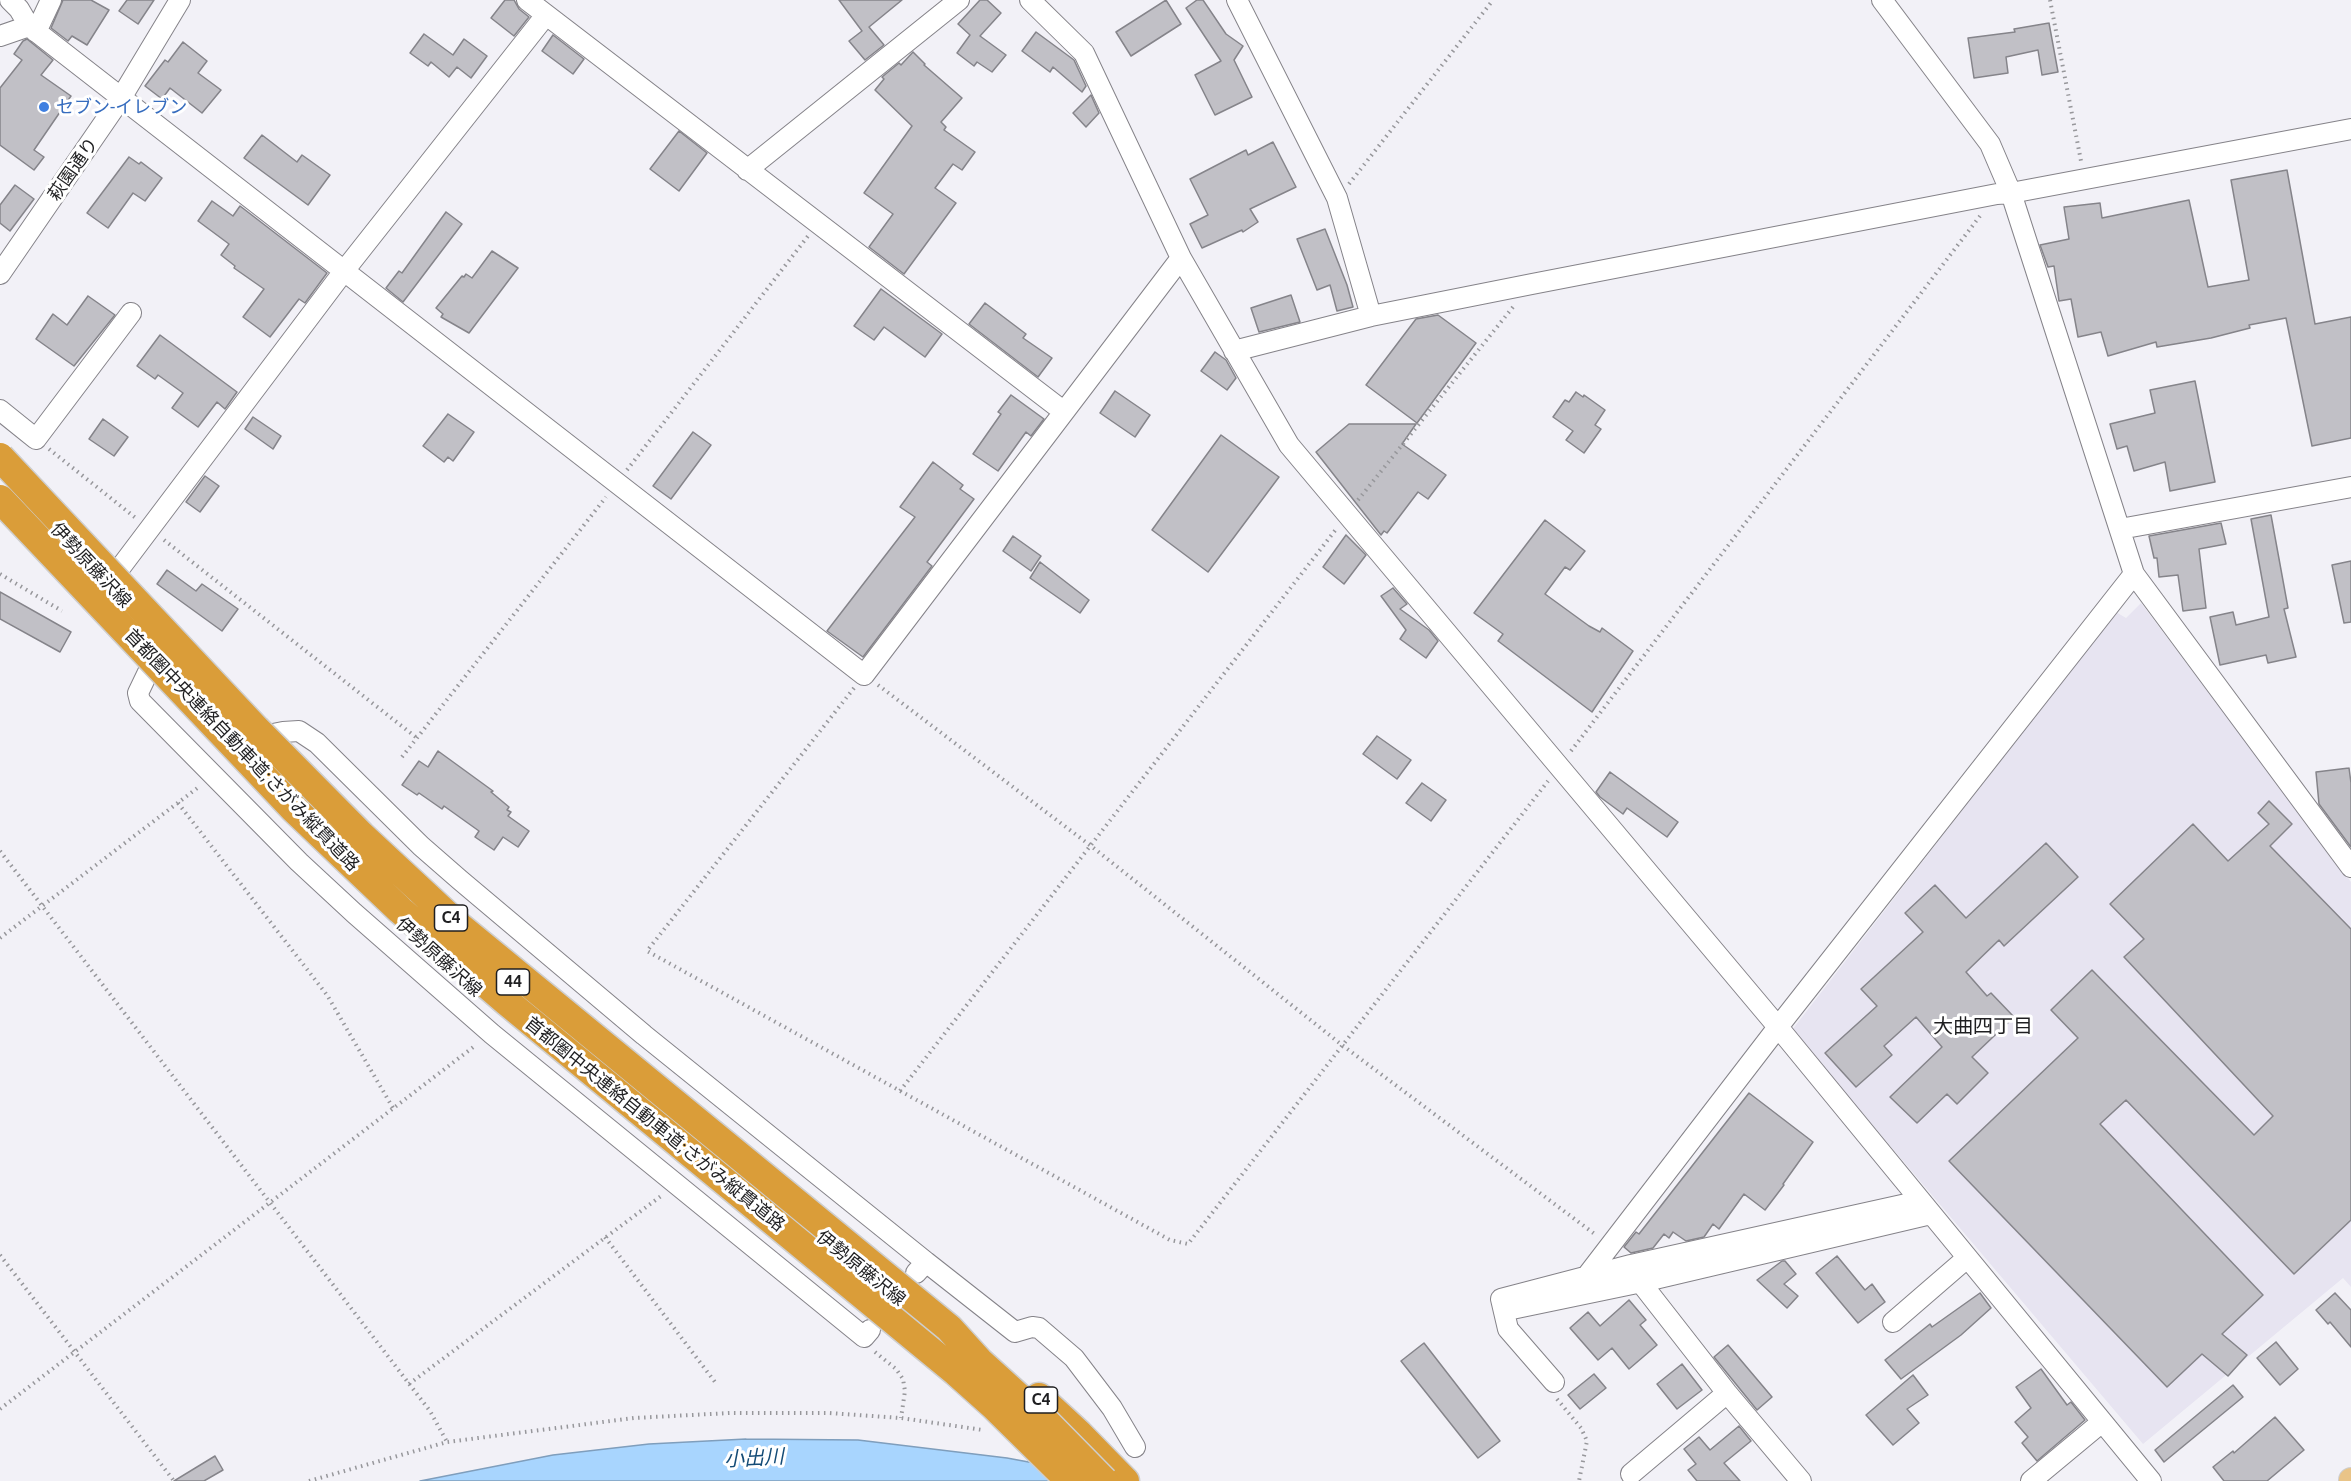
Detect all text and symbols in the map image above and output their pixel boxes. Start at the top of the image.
place label: セブン-イレブン [56,96,187,118]
marker: セブン-イレブン [37,100,51,114]
street label: 萩園通り [44,133,102,205]
street label: 伊勢原藤沢線 [46,518,136,612]
street label: 首都圏中央連絡自動車道;さがみ縦貫道路 [120,624,364,876]
road number: C4 [434,905,468,931]
street label: 伊勢原藤沢線 [392,913,486,1001]
road number: 44 [496,969,530,995]
street label: 首都圏中央連絡自動車道;さがみ縦貫道路 [521,1012,789,1236]
district label: 大曲四丁目 [1933,1014,2033,1038]
street label: 伊勢原藤沢線 [812,1226,910,1310]
road number: C4 [1024,1387,1058,1413]
water label: 小出川 [723,1444,785,1472]

